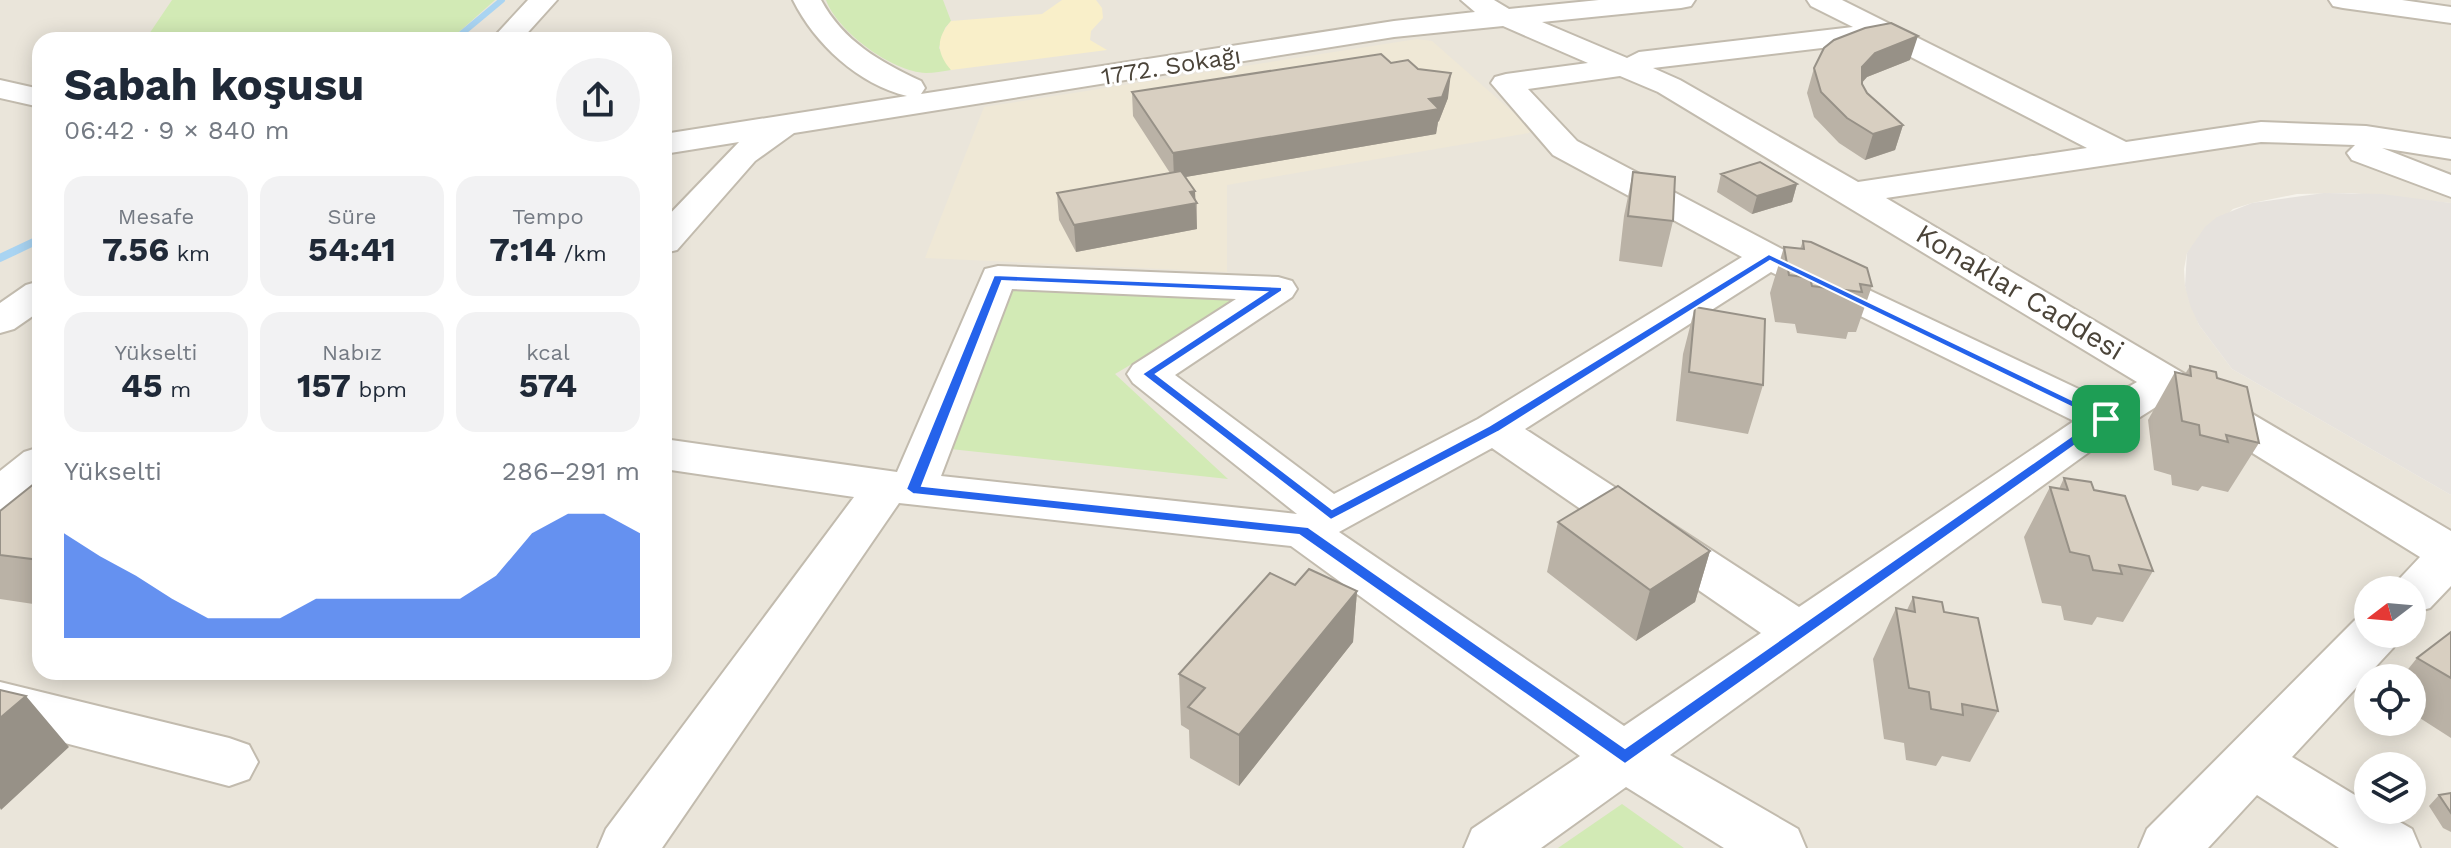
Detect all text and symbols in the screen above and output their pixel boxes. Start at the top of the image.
street label: 1772. Sokağı [1099,41,1243,91]
button: share [556,58,640,142]
text: Sabah koşusu [64,59,364,111]
text: 06:42 · 9 × 840 m [64,115,290,145]
text: Mesafe [118,204,194,229]
text: Süre [328,204,376,229]
text: Tempo [512,204,584,229]
street label: Konaklar Caddesi [1910,217,2130,367]
text: 7.56 [102,229,169,269]
text: 54:41 [308,229,396,269]
text: 7:14 [489,229,556,269]
text: km [169,241,210,266]
text: /km [556,241,607,266]
text: Yükselti [115,340,197,365]
text: Nabız [322,340,382,365]
text: kcal [526,340,570,365]
text: 45 [121,365,163,405]
text: 157 [297,365,351,405]
text: 574 [519,365,577,405]
text: m [163,377,191,402]
text: bpm [351,377,407,402]
pin [2072,385,2140,453]
icon: arrive [2084,397,2128,441]
text: Yükselti [64,456,162,486]
text: 286–291 m [502,456,640,486]
north arrow [2354,576,2426,648]
map controls [2354,576,2426,824]
button: locate [2354,664,2426,736]
button: layers [2354,752,2426,824]

